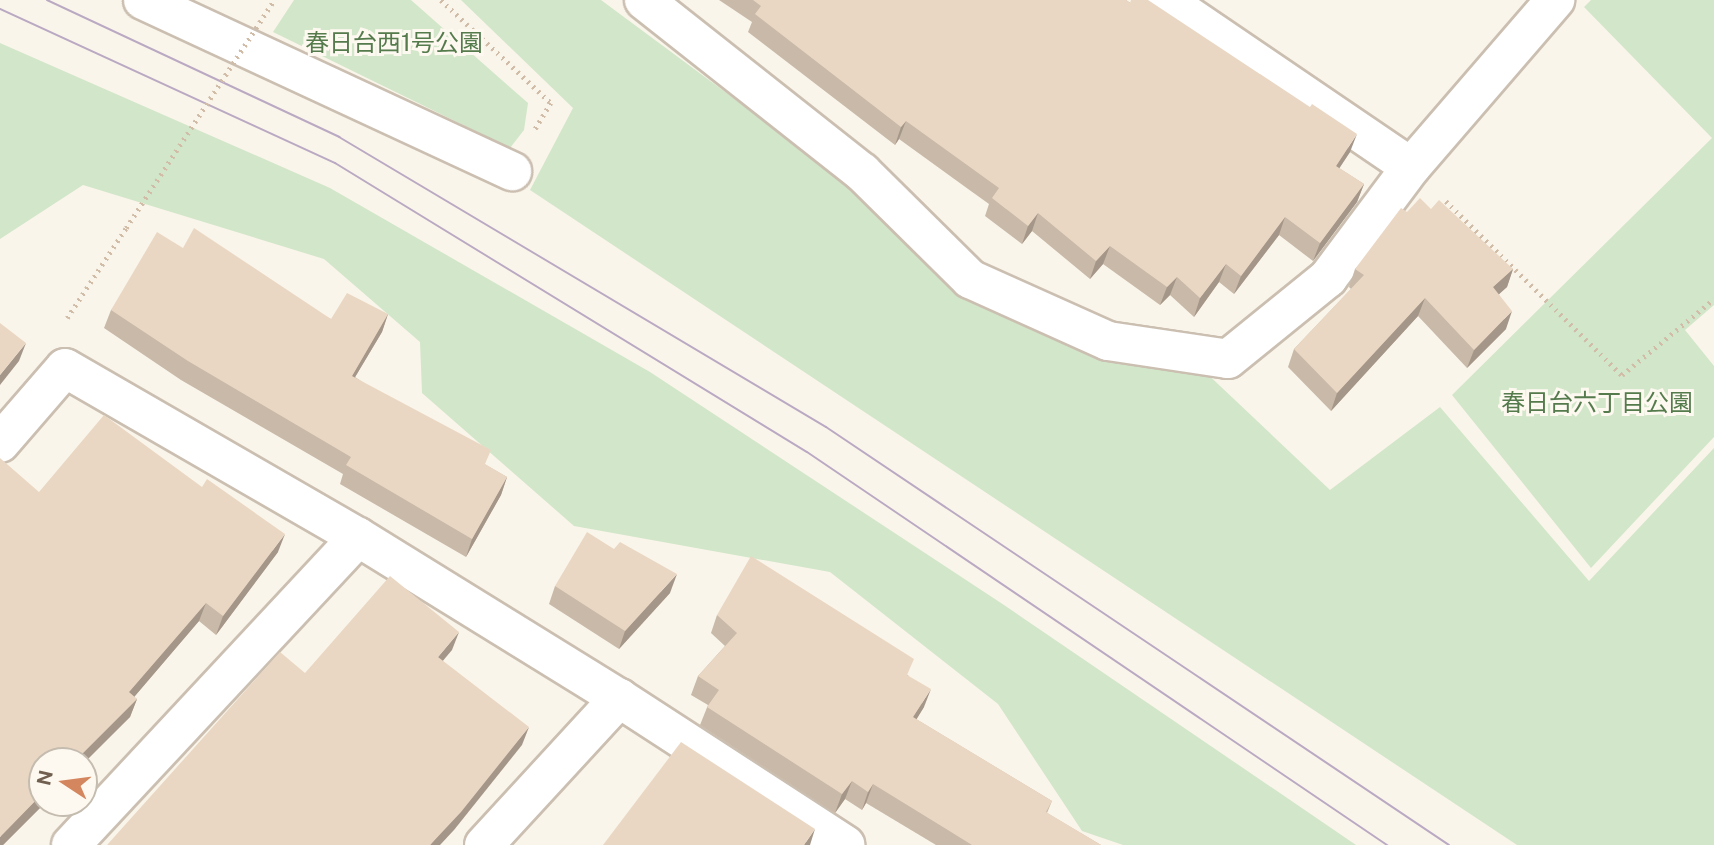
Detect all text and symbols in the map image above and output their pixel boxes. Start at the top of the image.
park label: 春日台西1号公園 [305,29,483,57]
park label: 春日台六丁目公園 [1501,389,1693,417]
north arrow [28,747,98,817]
text: N [32,768,57,787]

